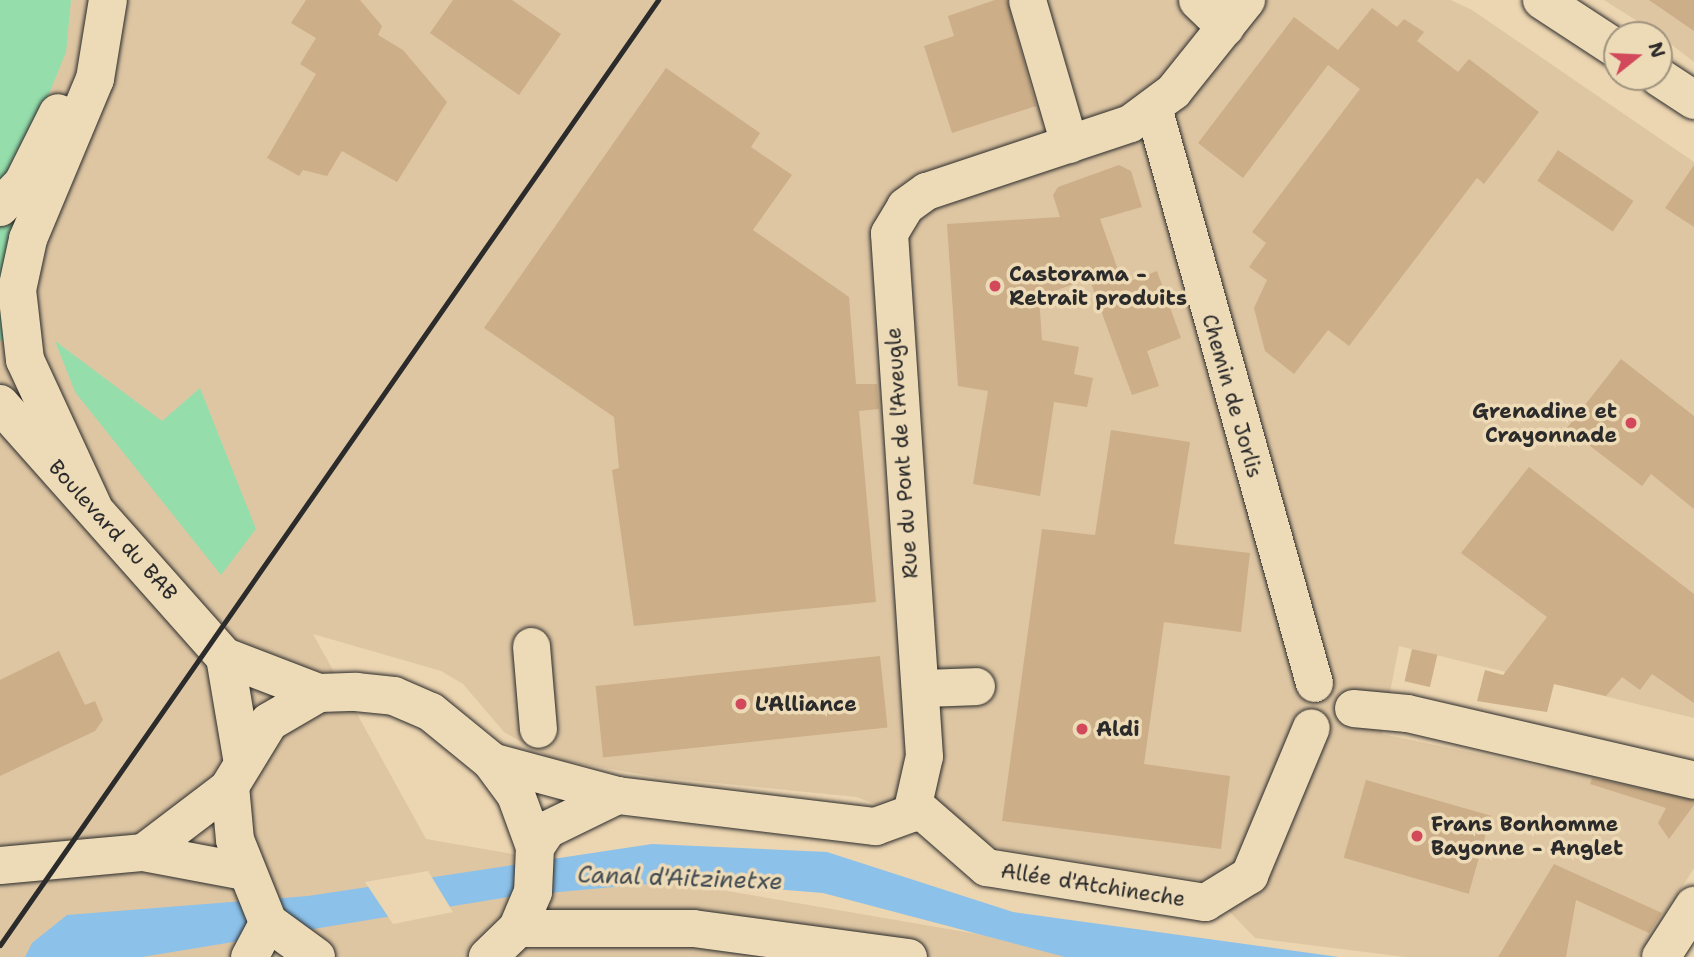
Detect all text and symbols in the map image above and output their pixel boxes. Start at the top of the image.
north arrow [1603,21,1673,91]
text: N [1642,39,1671,61]
place label: Castorama - Retrait produits [1009,261,1187,311]
marker: Castorama - Retrait produits [987,278,1003,294]
street label: Chemin de Jorlis [1197,311,1267,481]
street label: Rue du Pont de l'Aveugle [881,326,923,580]
place label: Grenadine et Crayonnade [1472,398,1617,448]
marker: Grenadine et Crayonnade [1623,415,1639,431]
street label: Boulevard du BAB [43,455,183,605]
place label: L'Alliance [755,691,857,717]
marker: L'Alliance [733,696,749,712]
place label: Aldi [1096,716,1140,742]
marker: Aldi [1074,721,1090,737]
place label: Frans Bonhomme Bayonne - Anglet [1431,811,1623,861]
marker: Frans Bonhomme Bayonne - Anglet [1409,828,1425,844]
street label: Allée d'Atchineche [999,858,1187,912]
water label: Canal d'Aitzinetxe [577,861,783,895]

